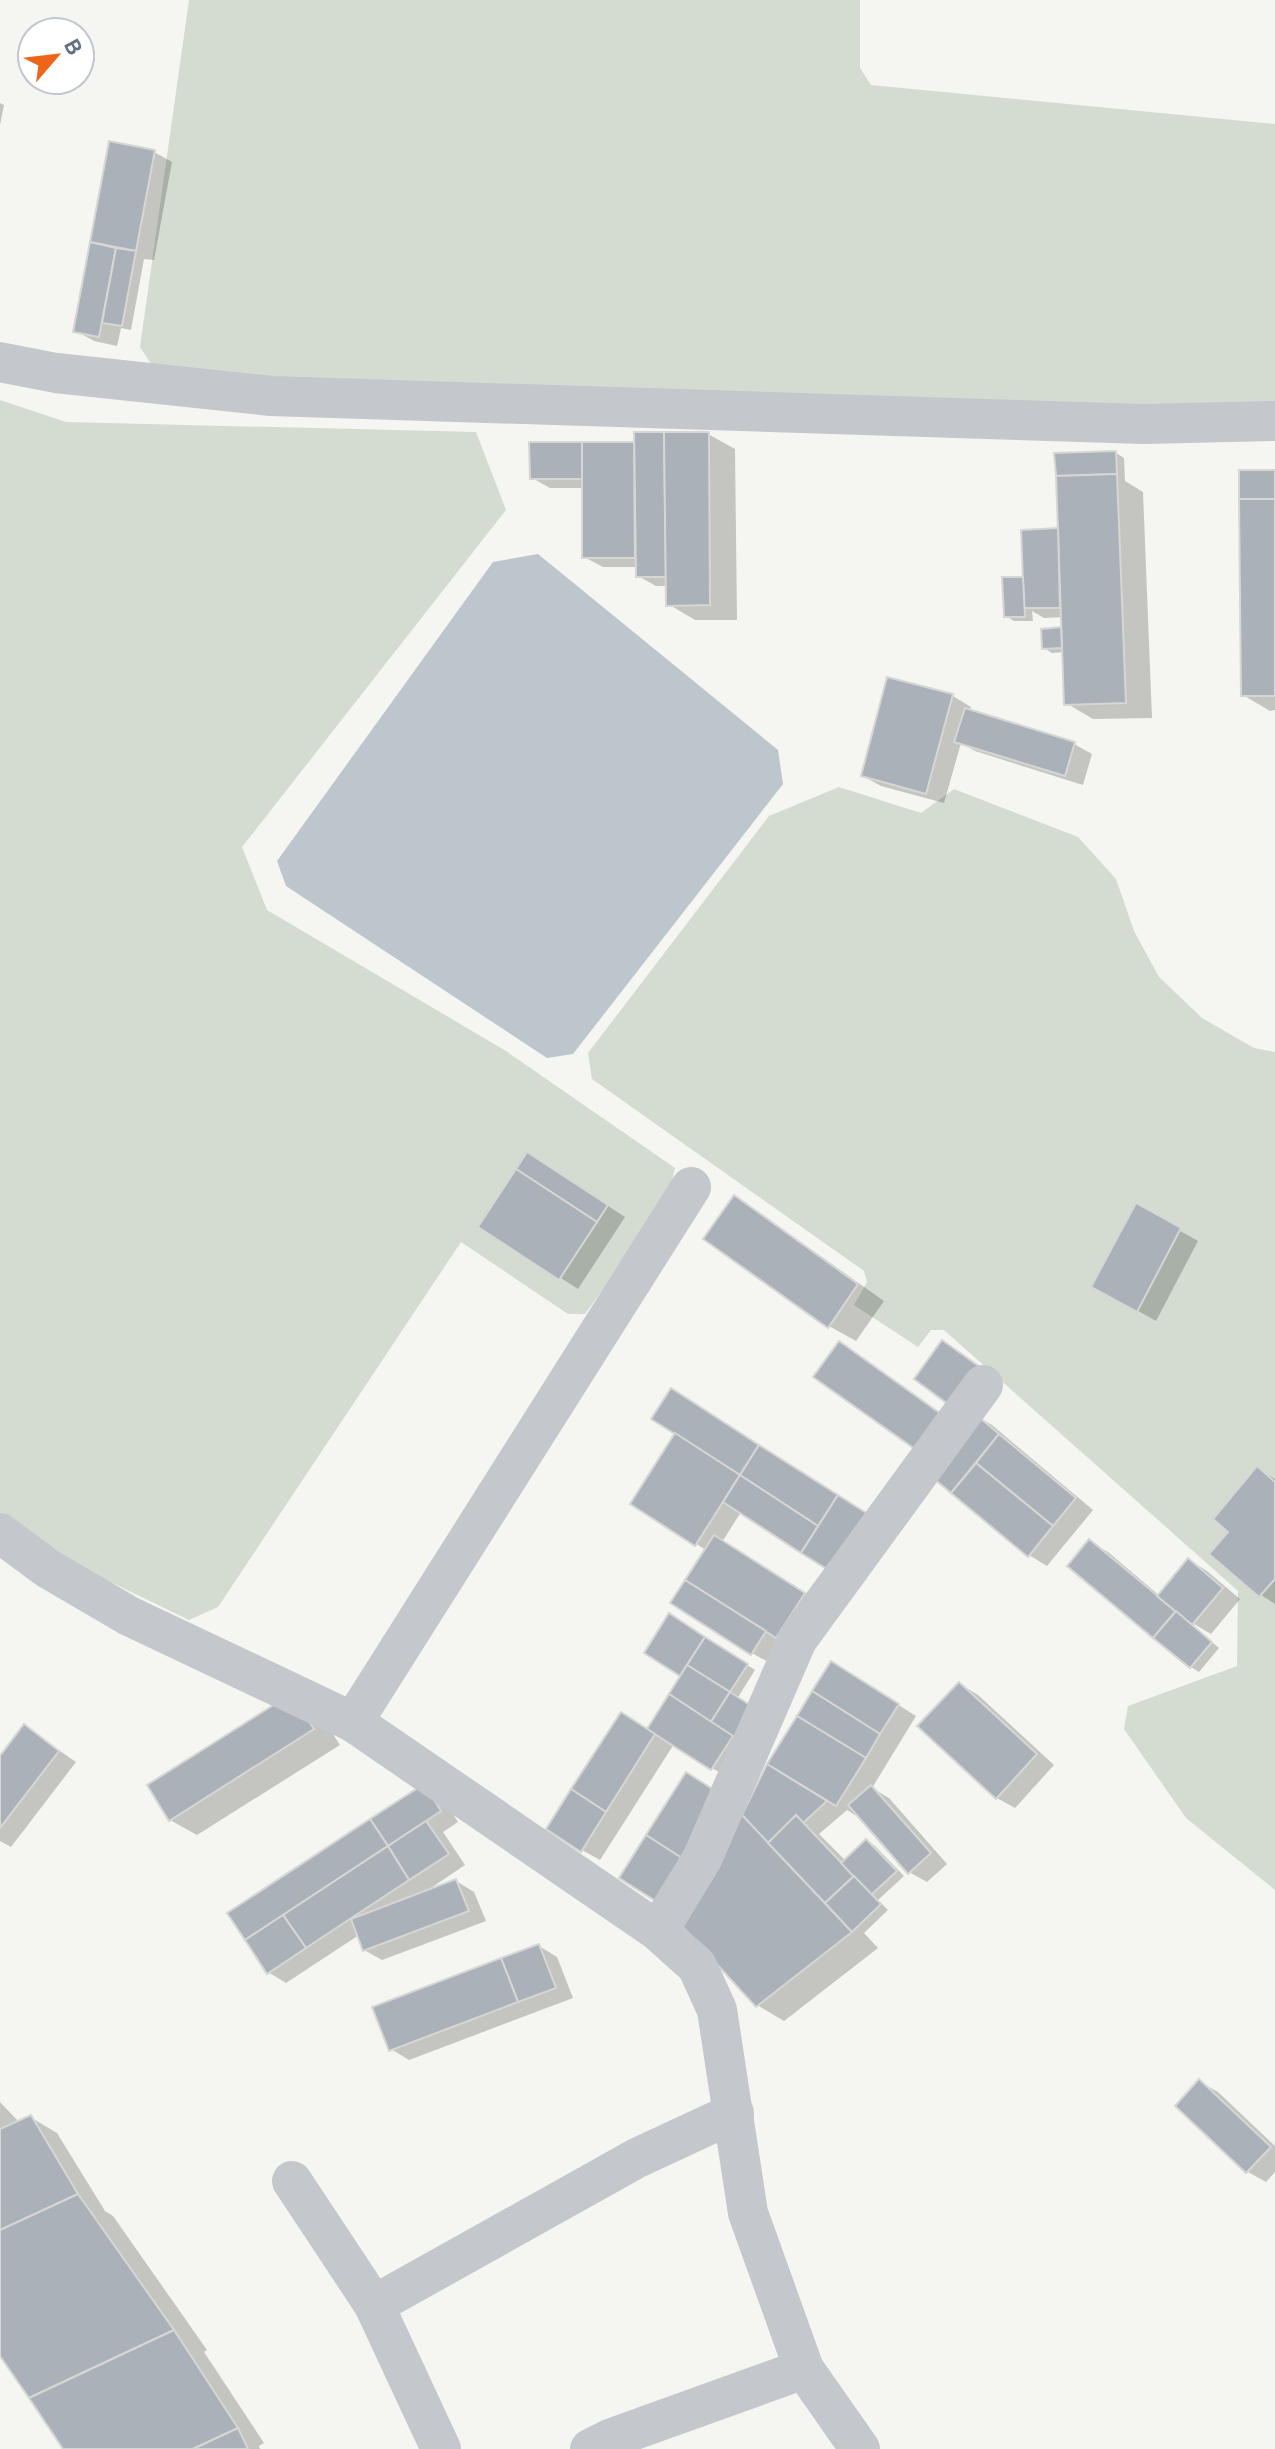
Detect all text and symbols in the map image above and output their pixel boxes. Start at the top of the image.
north arrow [16,16,96,96]
text: B [60,34,89,59]

